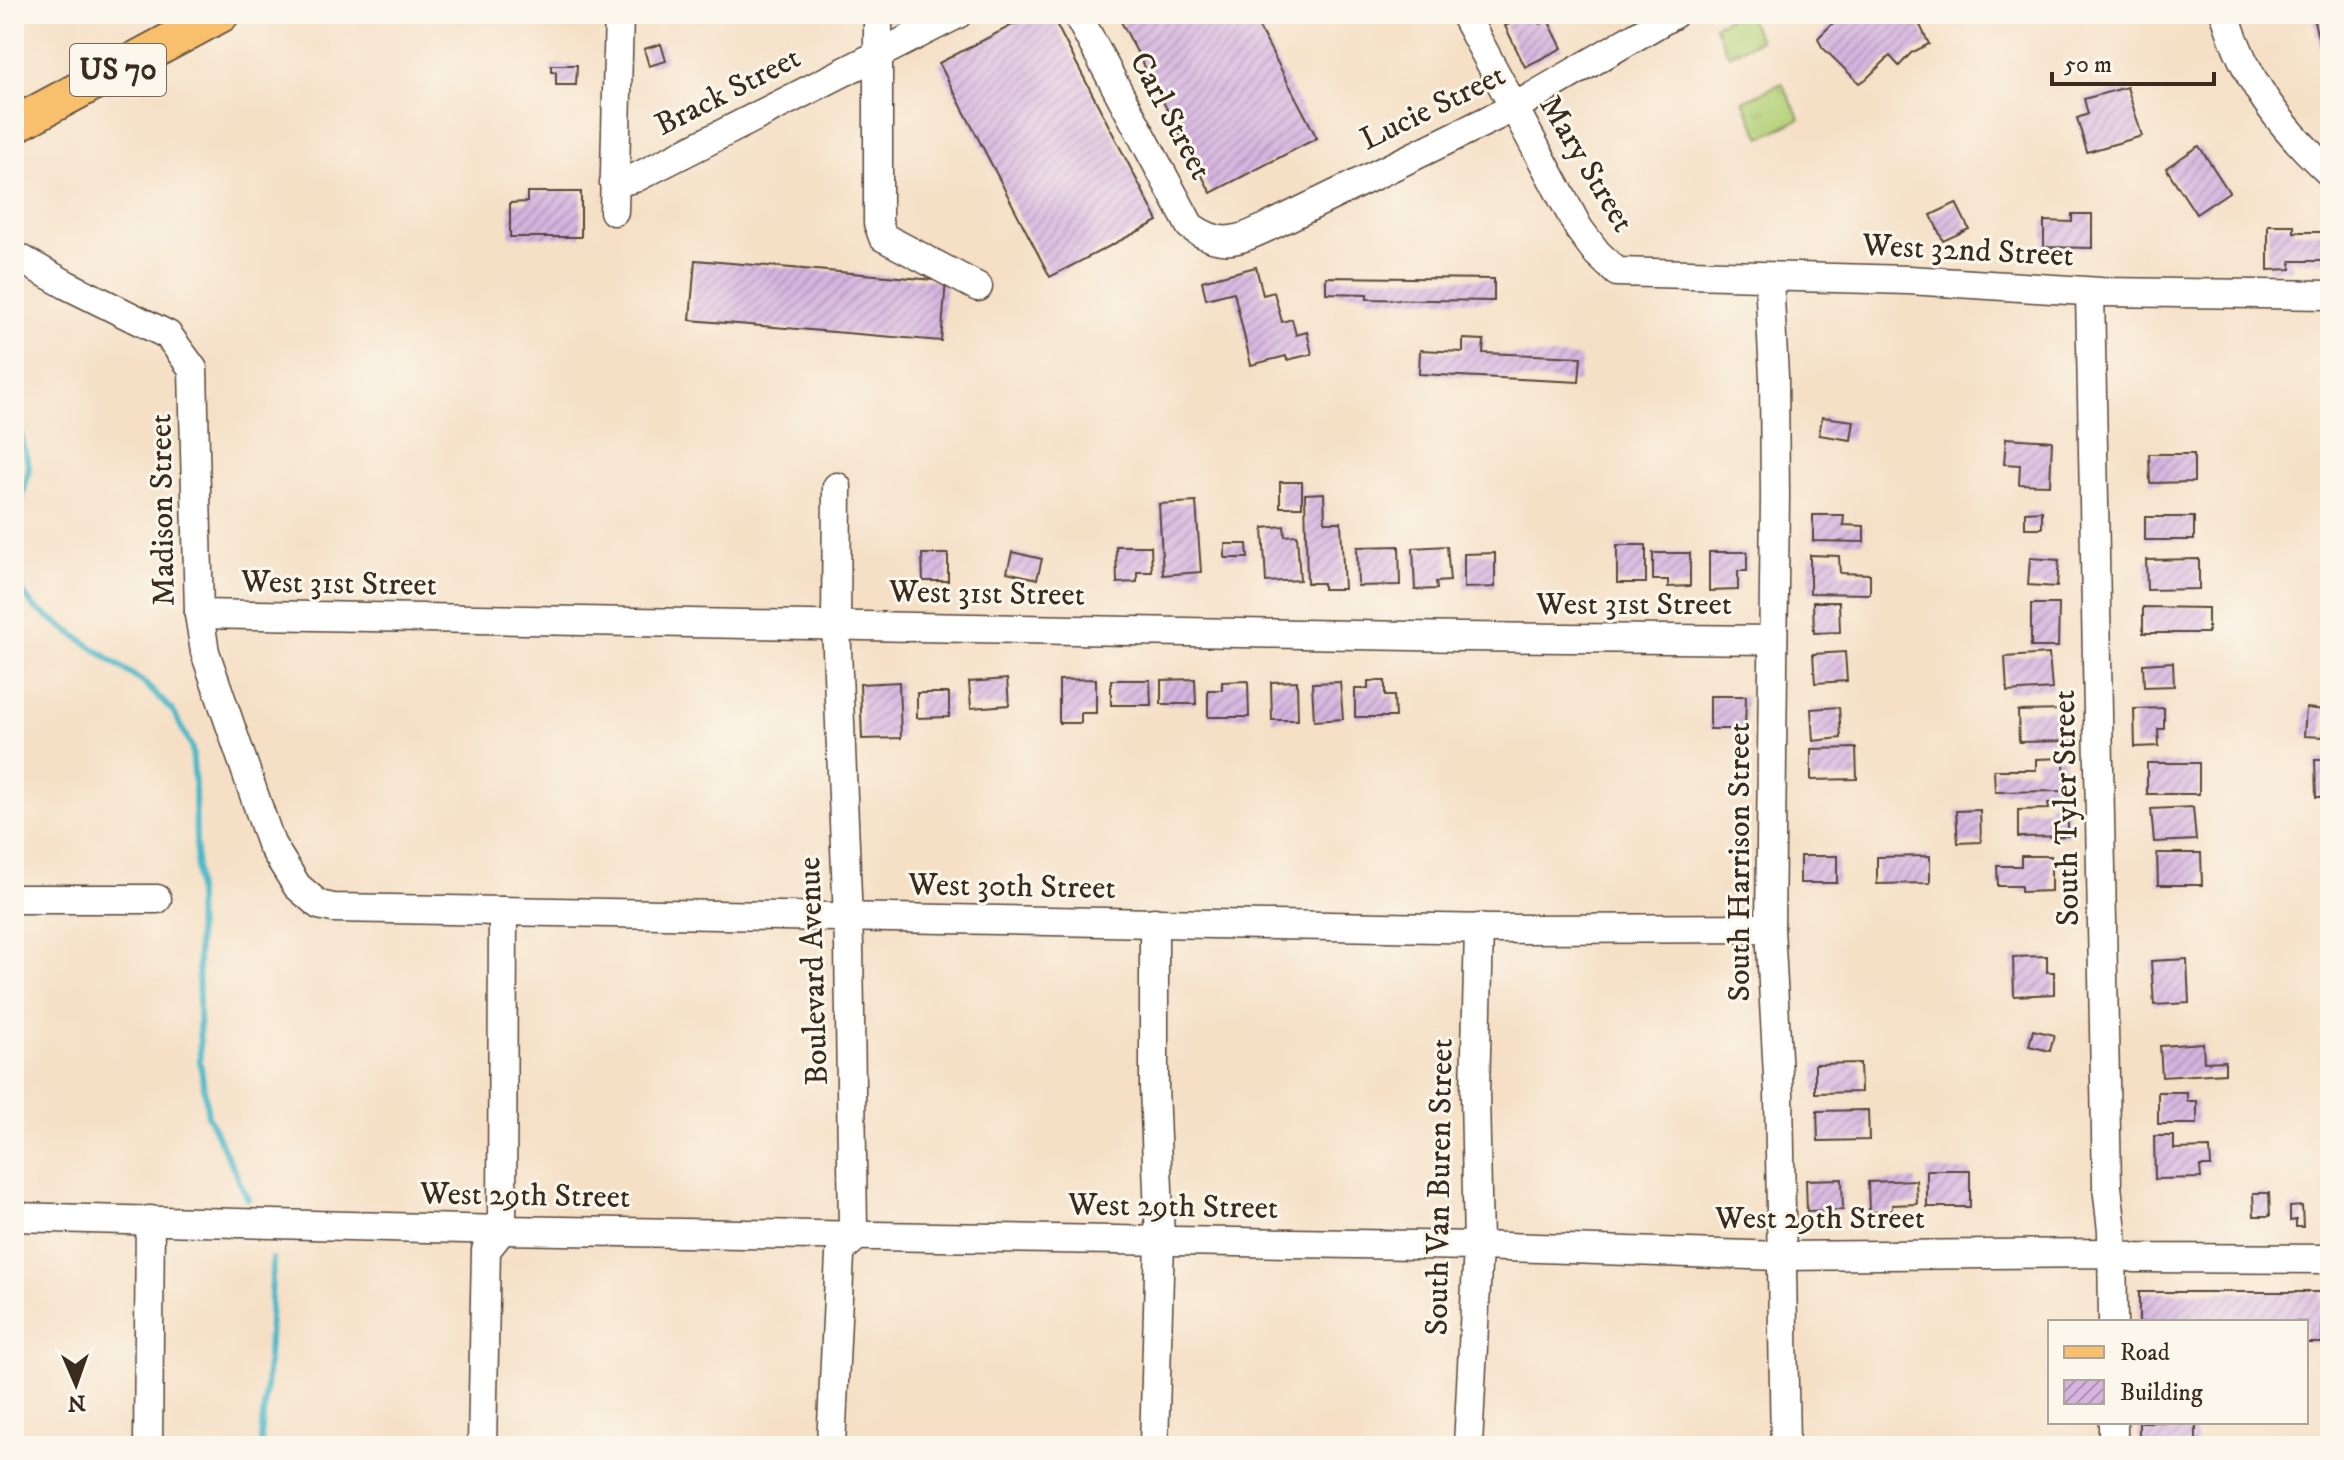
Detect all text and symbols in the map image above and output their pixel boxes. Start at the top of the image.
scale bar [2052,36,2214,86]
street label: Brack Street [649,38,807,146]
road number: US 70 [70,44,166,96]
street label: Carl Street [1120,45,1220,187]
text: 50 m [2064,50,2112,80]
street label: Lucie Street [1354,56,1512,160]
street label: Mary Street [1530,88,1642,240]
street label: West 32nd Street [1860,225,2075,277]
street label: Madison Street [141,413,185,607]
street label: West 31st Street [240,562,437,606]
street label: West 31st Street [888,572,1085,616]
street label: West 31st Street [1535,585,1732,625]
street label: South Tyler Street [2045,690,2089,926]
street label: South Harrison Street [1720,722,1760,1002]
street label: Boulevard Avenue [790,856,838,1086]
street label: West 30th Street [907,865,1116,909]
street label: South Van Buren Street [1417,1038,1463,1336]
street label: West 29th Street [419,1174,630,1218]
street label: West 29th Street [1067,1185,1278,1229]
street label: West 29th Street [1714,1199,1925,1239]
legend [2048,1320,2308,1424]
text: Road [2120,1338,2170,1368]
north arrow [36,1344,116,1424]
text: Building [2120,1378,2203,1408]
text: N [67,1389,86,1416]

